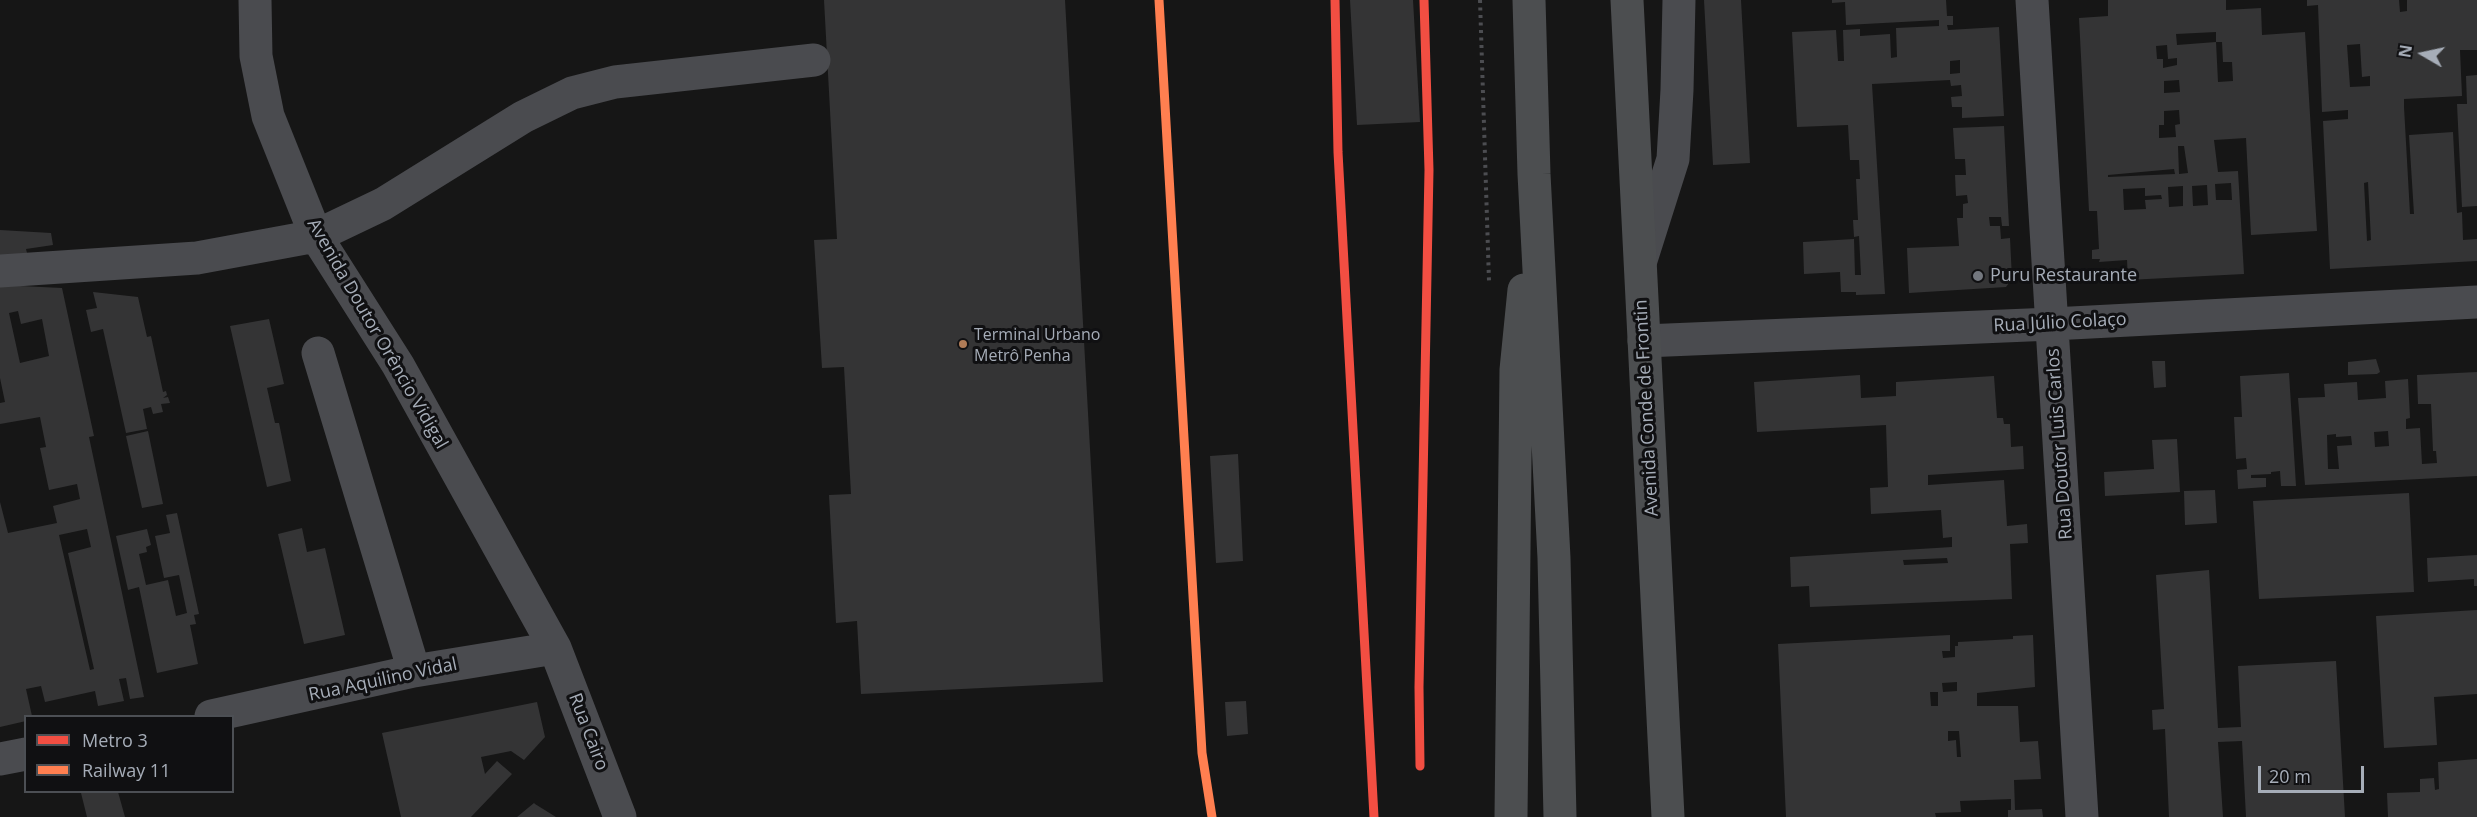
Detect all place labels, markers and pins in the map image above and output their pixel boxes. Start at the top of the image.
place label: Puru Restaurante [1990,265,2137,287]
marker: Puru Restaurante [1971,269,1985,283]
place label: Terminal Urbano Metrô Penha [974,325,1100,363]
marker: Terminal Urbano Metrô Penha [957,338,969,350]

